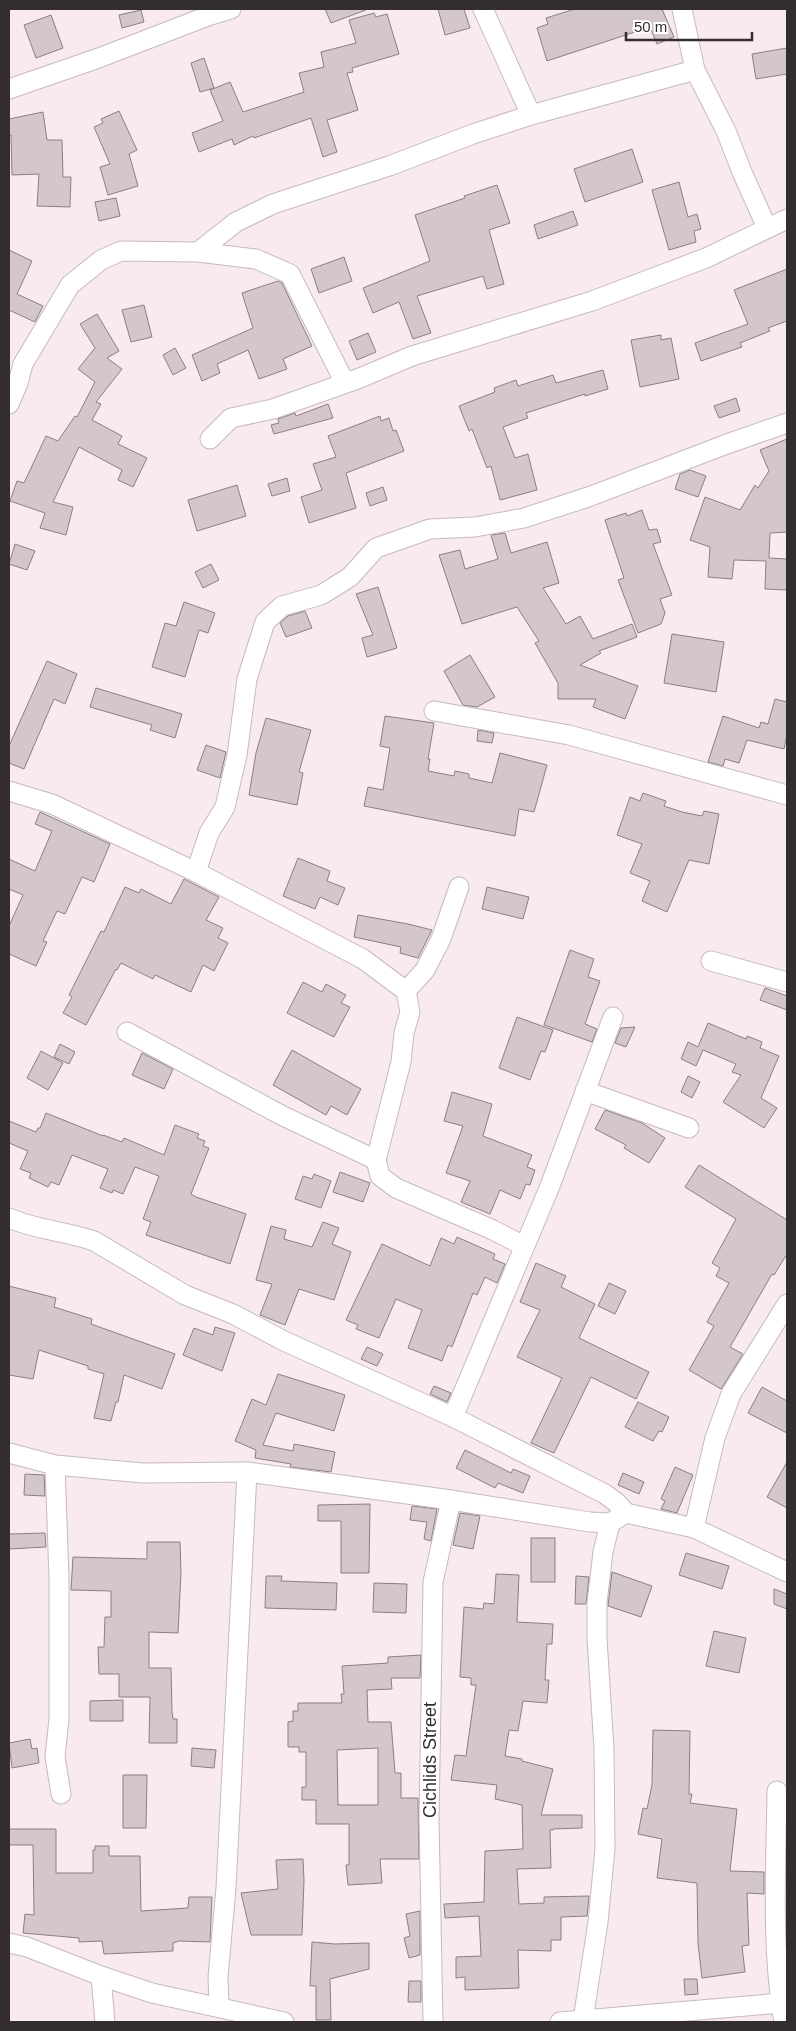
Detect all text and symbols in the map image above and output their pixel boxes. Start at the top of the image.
scale bar [626,10,752,42]
text: 50 m [634,18,667,35]
street label: Cichlids Street [420,1702,440,1818]

